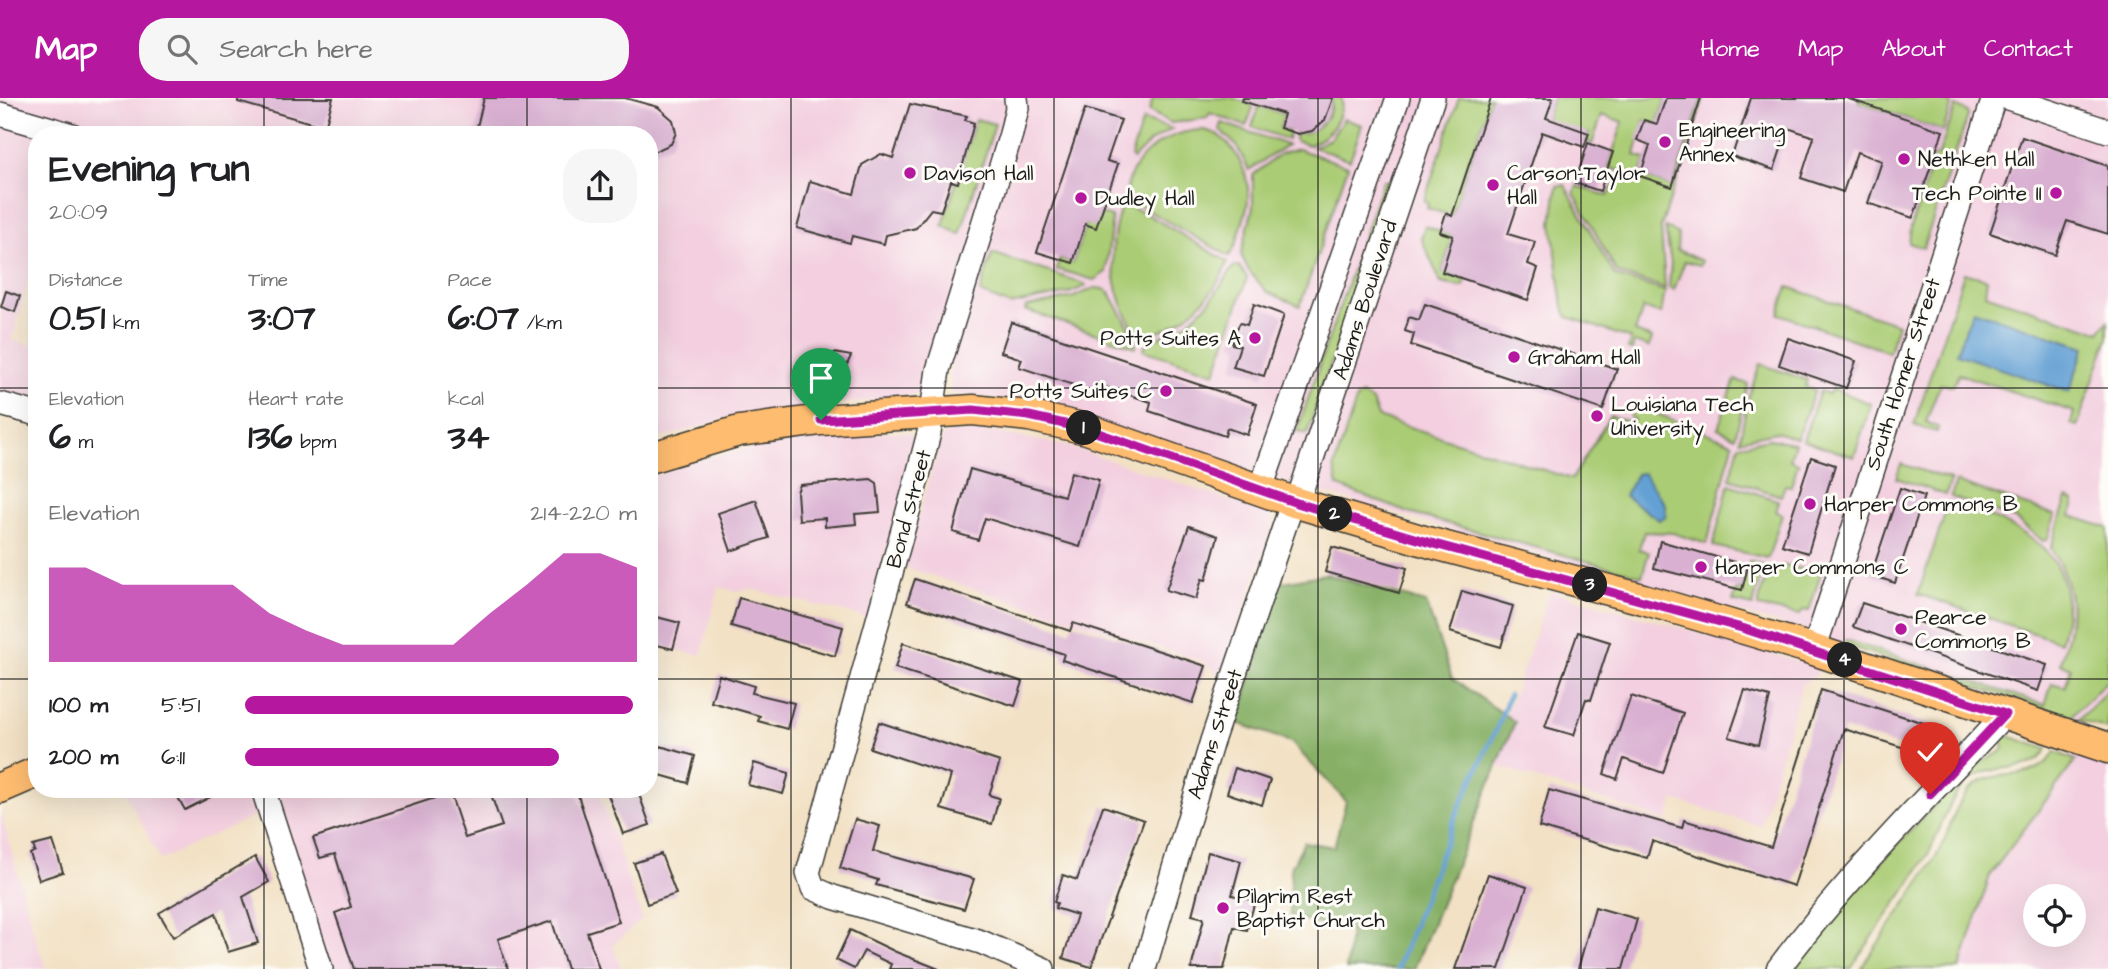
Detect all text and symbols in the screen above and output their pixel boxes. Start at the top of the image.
search box [139,18,629,81]
text: Map [35,26,97,72]
icon: search [163,30,201,68]
text: Search here [219,31,373,67]
text: Home [1700,32,1760,66]
text: Map [1798,32,1843,66]
text: About [1881,32,1946,66]
text: Contact [1984,32,2073,66]
place label: Engineering Annex [1679,116,1785,169]
marker: Engineering Annex [1657,134,1673,150]
text: Evening run [49,144,250,196]
place label: Nethken Hall [1918,145,2035,174]
button: share [563,149,637,223]
marker: Nethken Hall [1896,151,1912,167]
place label: Davison Hall [924,159,1034,188]
place label: Carson-Taylor Hall [1507,159,1646,212]
marker: Davison Hall [902,165,918,181]
marker: Carson-Taylor Hall [1485,177,1501,193]
place label: Tech Pointe II [1912,179,2042,208]
place label: Dudley Hall [1095,184,1195,215]
marker: Tech Pointe II [2048,185,2064,201]
marker: Dudley Hall [1073,190,1089,206]
text: 20:09 [49,196,108,228]
street label: Adams Boulevard [1326,216,1405,384]
text: Distance [49,267,123,294]
text: Time [248,267,288,294]
text: Pace [448,267,492,294]
street label: South Homer Street [1858,274,1948,474]
text: 0.51 [49,294,105,343]
text: 3:07 [248,294,316,343]
text: 6:07 [448,294,519,343]
text: km [105,310,139,337]
text: /km [519,310,562,337]
place label: Potts Suites A [1100,324,1242,353]
marker: Potts Suites A [1247,330,1263,346]
place label: Graham Hall [1528,343,1641,372]
pin [791,348,851,420]
marker: Graham Hall [1506,349,1522,365]
icon: arrive [802,359,840,397]
place label: Potts Suites C [1010,377,1152,406]
marker: Potts Suites C [1158,383,1174,399]
text: Elevation [49,386,124,413]
text: Heart rate [248,386,344,413]
text: kcal [448,386,484,413]
place label: Louisiana Tech University [1611,390,1754,445]
marker: Louisiana Tech University [1589,408,1605,424]
pin: 1 [1066,410,1102,446]
text: 6 [49,413,71,462]
text: 136 [248,413,293,462]
text: 34 [448,413,489,462]
text: 1 [1082,414,1085,441]
text: m [71,429,93,456]
text: bpm [293,429,336,456]
street label: Bond Street [879,446,939,571]
place label: Harper Commons B [1824,490,2018,520]
pin: 2 [1318,496,1352,532]
marker: Harper Commons B [1802,496,1818,512]
text: Elevation [49,497,140,529]
text: 214–220 m [530,497,637,529]
text: 2 [1329,500,1340,527]
place label: Harper Commons C [1715,553,1909,583]
marker: Harper Commons C [1693,559,1709,575]
pin: 3 [1572,568,1608,602]
text: 3 [1585,571,1594,598]
place label: Pearce Commons B [1915,603,2031,656]
marker: Pearce Commons B [1893,621,1909,637]
pin: 4 [1828,642,1862,678]
text: 4 [1838,646,1851,673]
street label: Adams Street [1180,665,1250,803]
text: 100 m [49,689,108,721]
text: 5:51 [161,689,200,721]
pin [1900,722,1960,794]
icon: check [1911,733,1949,771]
text: 200 m [49,741,118,773]
text: 6:11 [161,741,185,773]
place label: Pilgrim Rest Baptist Church [1237,882,1385,936]
map controls [2023,884,2086,947]
button: locate [2023,884,2086,947]
marker: Pilgrim Rest Baptist Church [1215,900,1231,916]

